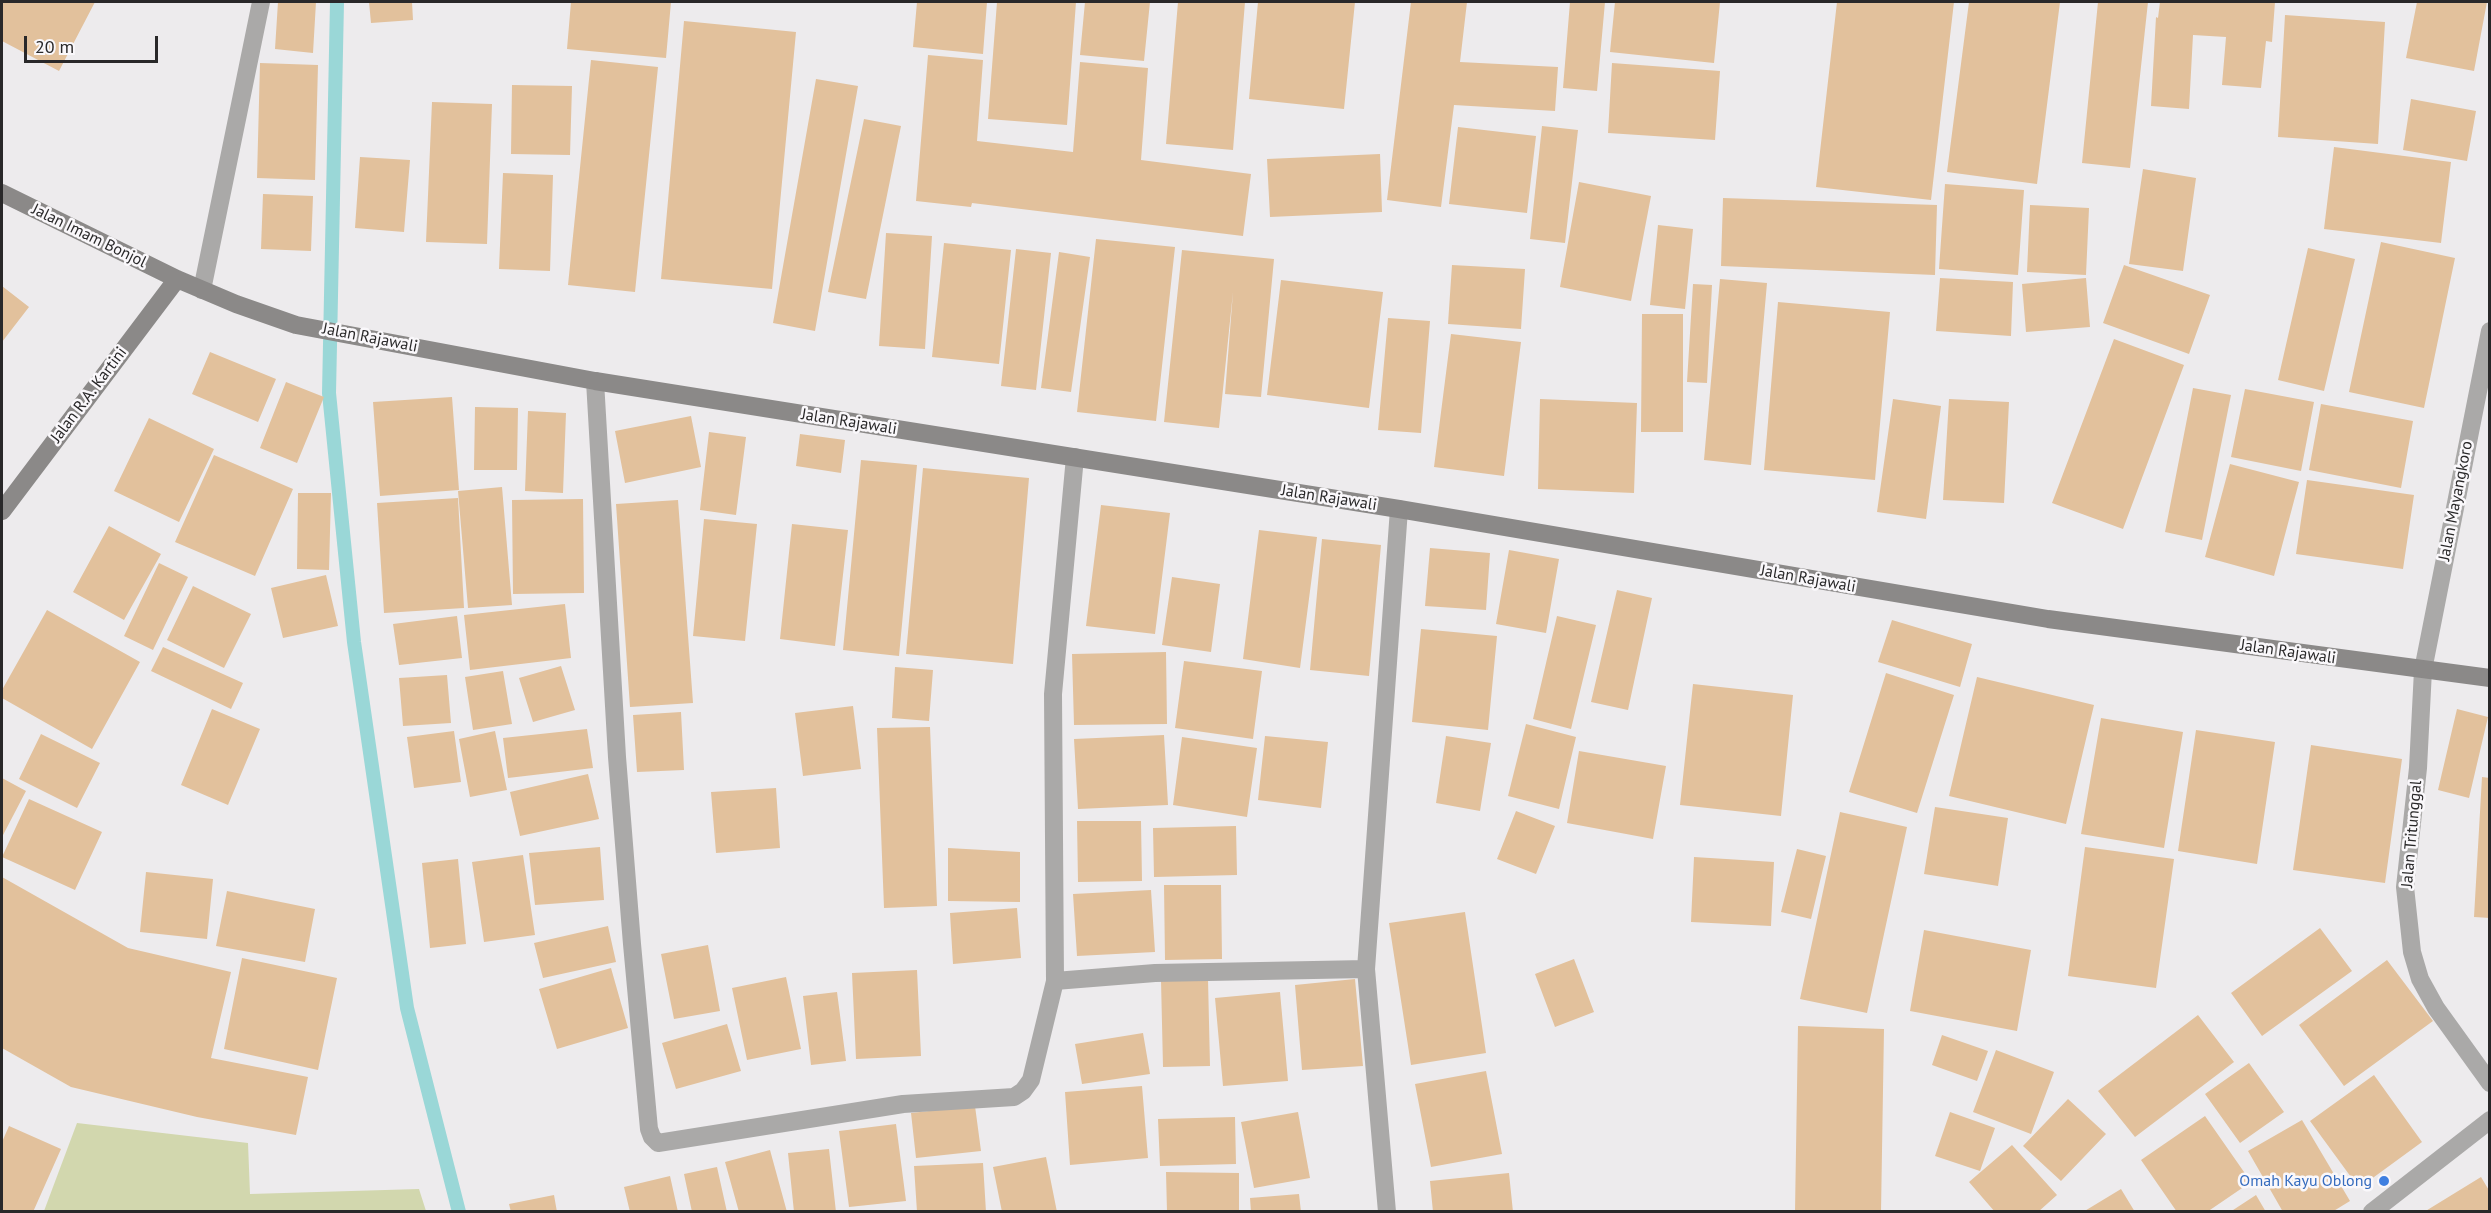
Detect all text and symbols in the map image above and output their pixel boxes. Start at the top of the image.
scale bar [27,24,160,62]
text: 20 m [35,35,74,58]
street label: Jalan Imam Bonjol [28,200,150,272]
street label: Jalan Rajawali [321,319,419,357]
street label: Jalan R.A. Kartini [47,343,131,447]
street label: Jalan Rajawali [800,405,898,439]
street label: Jalan Mayangkoro [2435,439,2477,563]
street label: Jalan Rajawali [1280,481,1378,515]
street label: Jalan Rajawali [1759,561,1857,597]
street label: Jalan Rajawali [2239,636,2337,668]
street label: Jalan Tritunggal [2398,779,2426,889]
place label: Omah Kayu Oblong [2239,1171,2372,1191]
marker: Omah Kayu Oblong [2377,1174,2391,1188]

